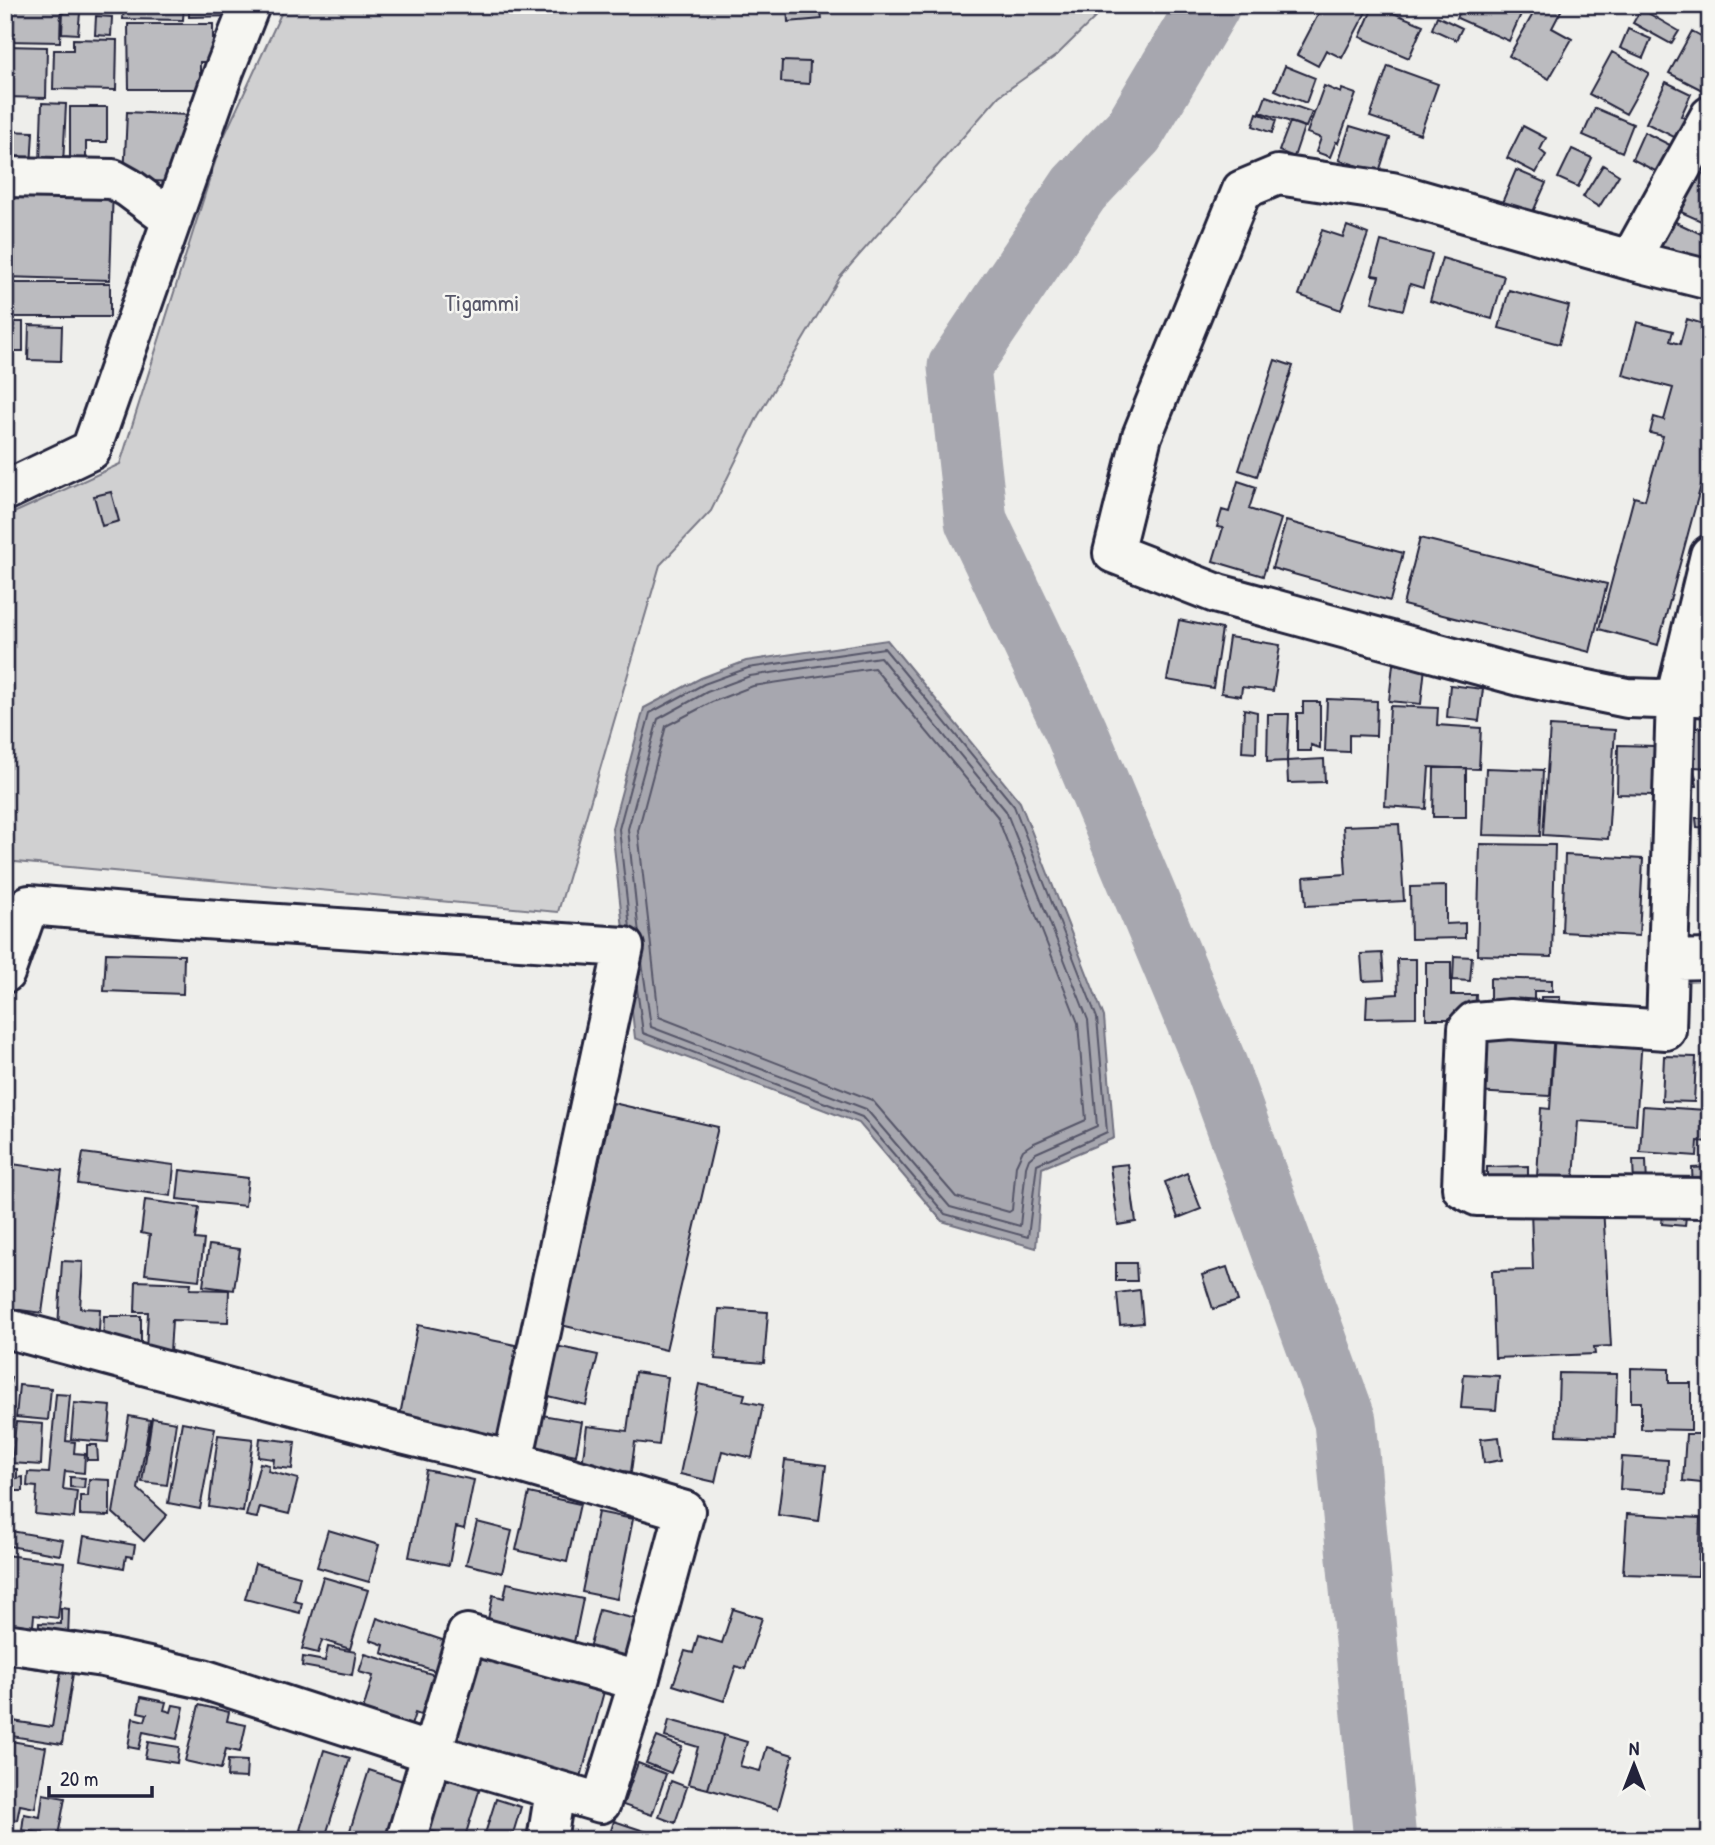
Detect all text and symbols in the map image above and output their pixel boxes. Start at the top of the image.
park label: Tigammi [445,286,519,318]
north arrow [1600,1730,1670,1800]
text: N [1629,1735,1639,1761]
scale bar [49,1754,152,1798]
text: 20 m [60,1764,98,1793]

